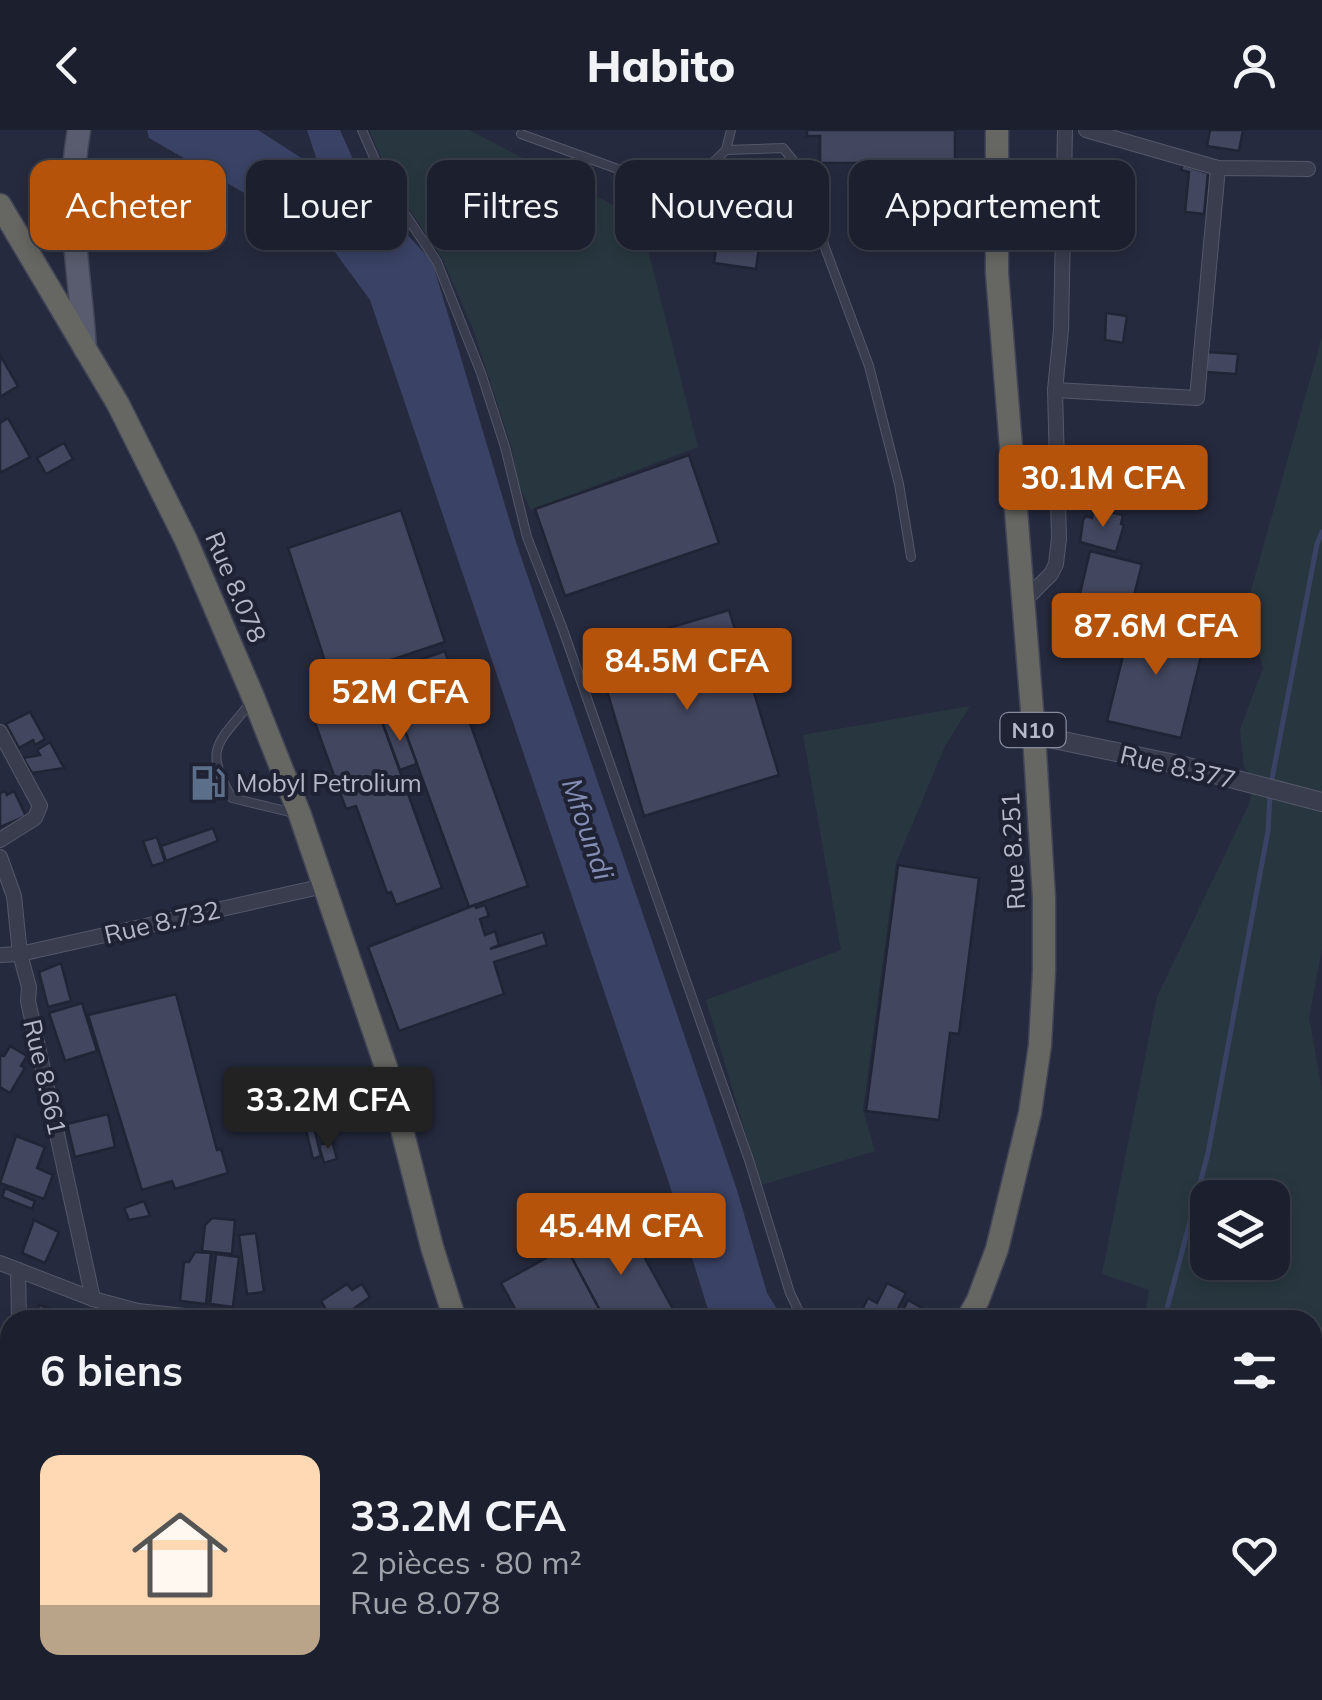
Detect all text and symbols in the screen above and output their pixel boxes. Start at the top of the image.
text: Habito [586,37,736,93]
icon: back [40,38,95,93]
icon: person [1227,38,1282,93]
chip: Acheter [30,160,226,250]
chip: Louer [246,160,407,250]
chip: Filtres [427,160,595,250]
chip: Nouveau [615,160,829,250]
chip: Appartement [849,160,1135,250]
pin: 30.1M CFA [989,445,1217,530]
text: 30.1M CFA [1021,457,1185,497]
street label: Rue 8.078 [199,527,274,647]
pin: 87.6M CFA [1042,593,1270,678]
text: 87.6M CFA [1074,605,1238,645]
pin: 84.5M CFA [573,628,801,713]
text: 84.5M CFA [605,640,769,680]
pin: 52M CFA [308,659,492,744]
text: 52M CFA [331,671,469,711]
road number: N10 [1000,713,1066,747]
street label: Rue 8.377 [1117,738,1239,795]
fuel station icon: Mobyl Petrolium [189,764,227,802]
place label: Mobyl Petrolium [236,767,422,798]
water label: Mfoundi [555,773,622,885]
street label: Rue 8.251 [994,792,1031,911]
street label: Rue 8.732 [101,893,223,950]
street label: Rue 8.661 [17,1016,74,1138]
pin: 33.2M CFA [214,1067,442,1152]
text: 33.2M CFA [246,1079,410,1119]
map controls [1190,1180,1290,1280]
button: layers [1190,1180,1290,1280]
pin: 45.4M CFA [507,1193,735,1278]
text: 45.4M CFA [539,1205,703,1245]
icon: filters [1227,1343,1282,1398]
text: 6 biens [40,1344,183,1397]
text: 33.2M CFA [350,1489,566,1542]
icon: home [120,1495,240,1615]
icon: heart [1227,1528,1282,1583]
text: 2 pièces · 80 m² [350,1542,582,1582]
text: Rue 8.078 [350,1582,500,1622]

